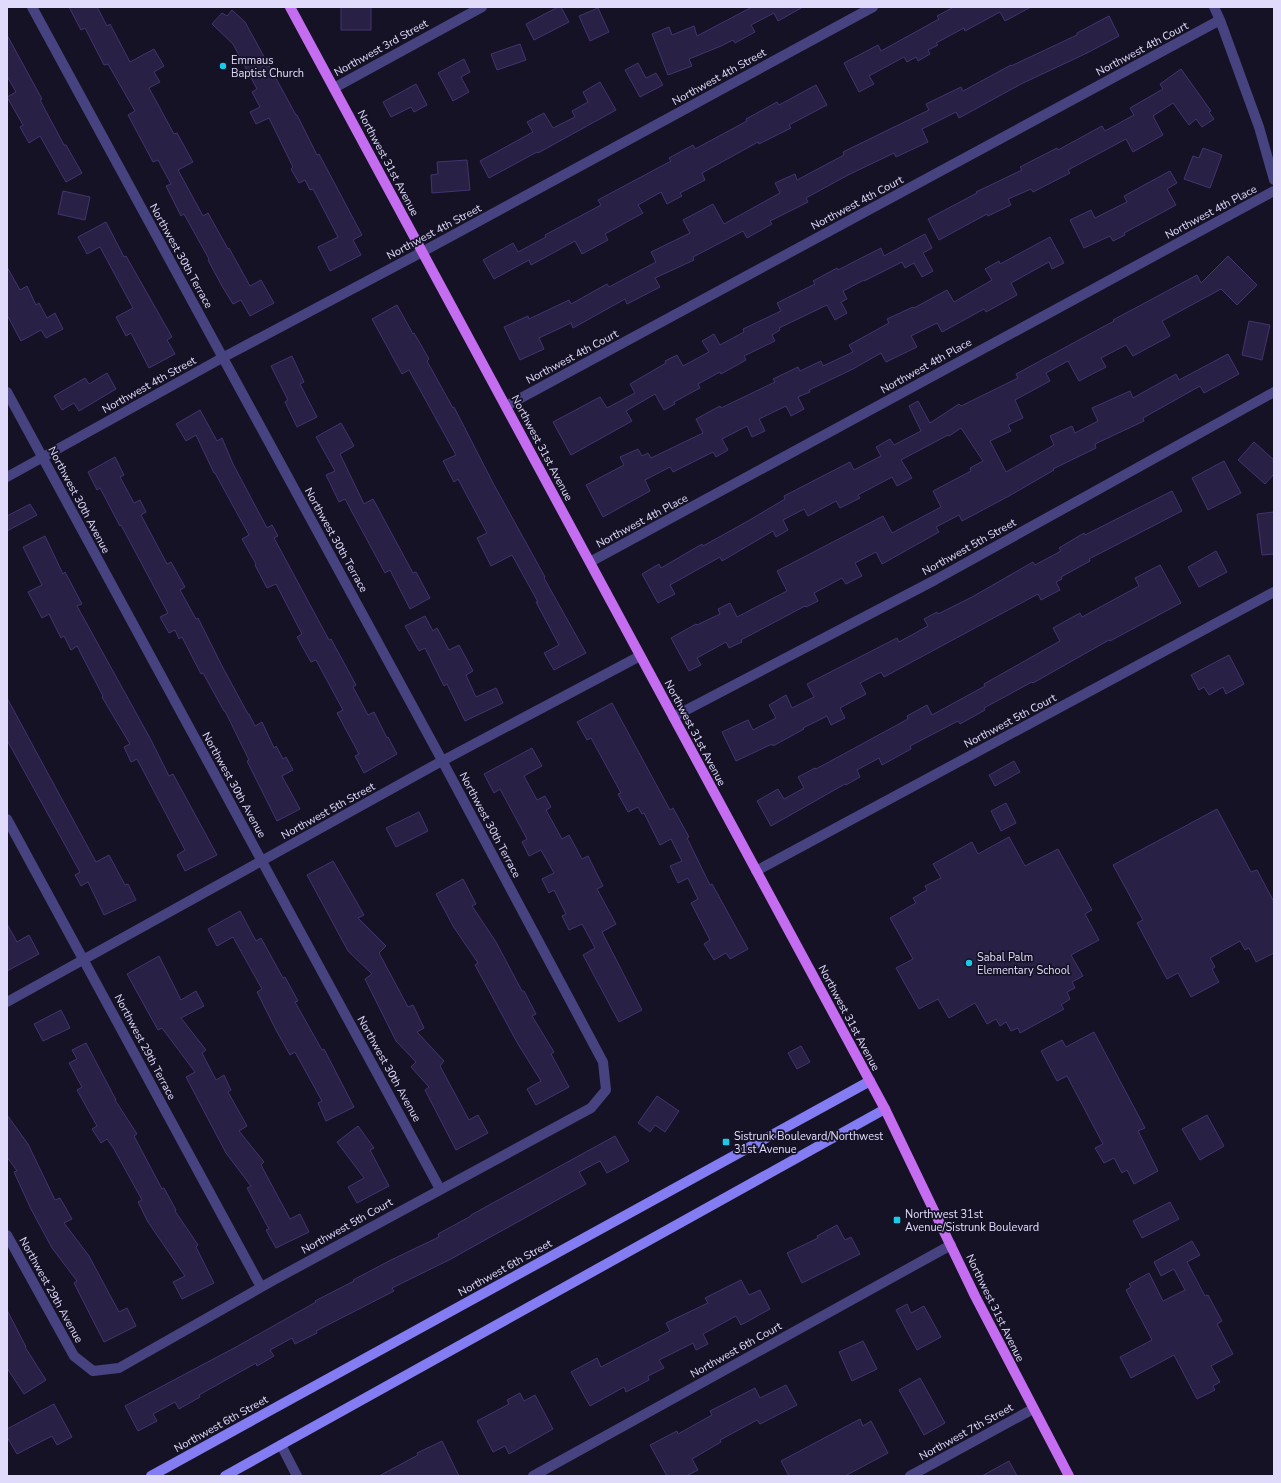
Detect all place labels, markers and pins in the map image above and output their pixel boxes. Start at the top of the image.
place label: Emmaus Baptist Church [231,53,304,81]
marker: Emmaus Baptist Church [218,61,228,71]
place label: Sabal Palm Elementary School [977,950,1071,978]
marker: Sabal Palm Elementary School [964,958,974,968]
place label: Sistrunk Boulevard/Northwest 31st Avenue [734,1129,883,1157]
marker: Sistrunk Boulevard/Northwest 31st Avenue [721,1137,731,1147]
place label: Northwest 31st Avenue/Sistrunk Boulevard [905,1207,1039,1235]
marker: Northwest 31st Avenue/Sistrunk Boulevard [892,1215,902,1225]

